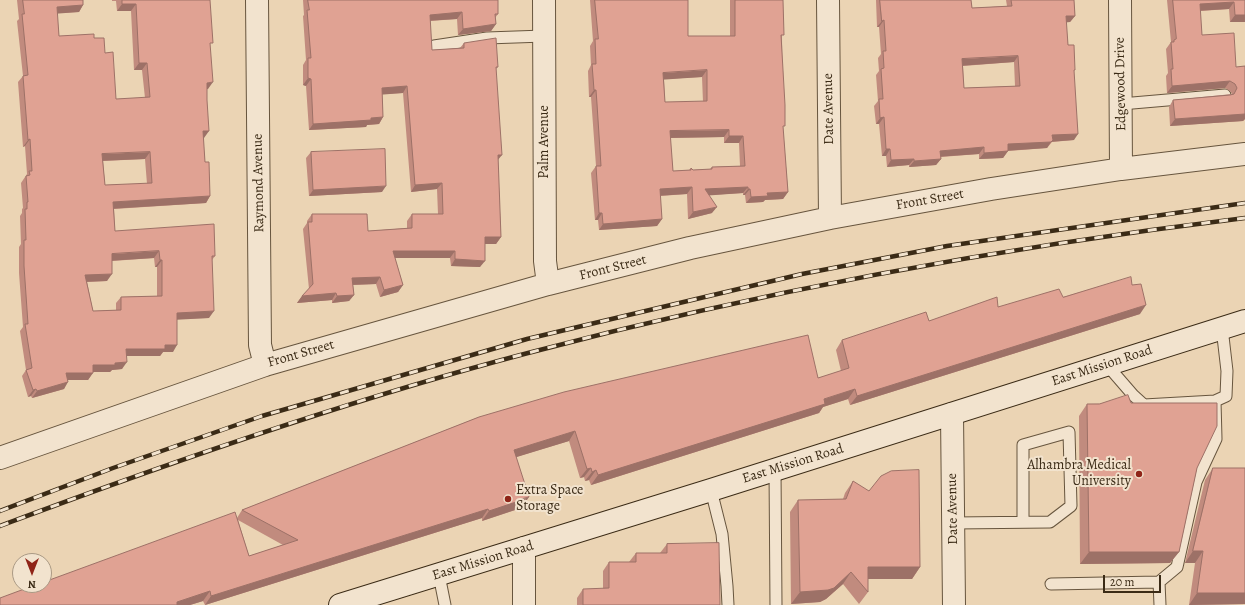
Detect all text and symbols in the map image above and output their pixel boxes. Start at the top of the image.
street label: Edgewood Drive [1112,37,1130,131]
street label: Date Avenue [820,73,838,145]
street label: Palm Avenue [537,105,553,179]
street label: Raymond Avenue [250,133,268,233]
street label: Front Street [895,186,965,214]
street label: Front Street [578,252,648,284]
street label: Front Street [266,336,336,372]
street label: East Mission Road [1049,342,1155,390]
street label: East Mission Road [740,441,846,487]
place label: Alhambra Medical University [1027,458,1131,490]
marker: Alhambra Medical University [1134,469,1144,479]
street label: Date Avenue [944,473,962,545]
place label: Extra Space Storage [516,483,583,516]
marker: Extra Space Storage [503,494,513,504]
street label: East Mission Road [430,538,536,584]
north arrow [12,553,52,593]
scale bar [1105,567,1163,593]
text: 20 m [1110,574,1134,590]
text: N [28,577,36,592]

